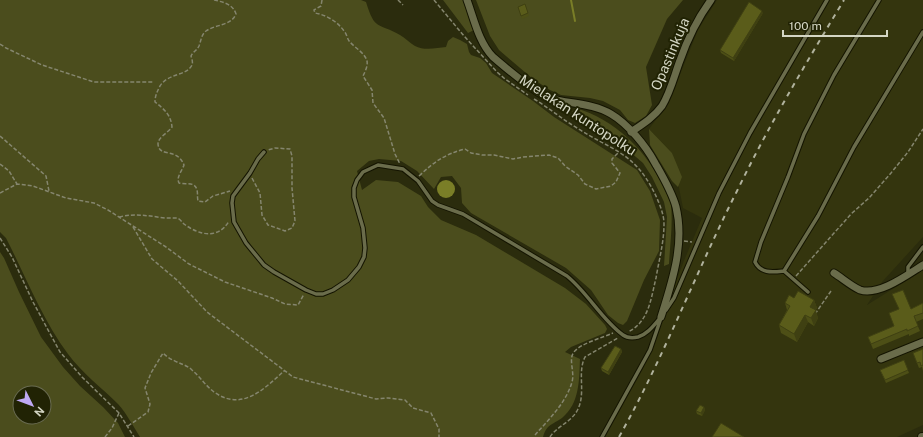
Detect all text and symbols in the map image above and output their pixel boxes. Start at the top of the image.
scale bar [783,12,887,38]
street label: Opastinkuja [648,15,692,93]
text: 100 m [789,19,822,33]
street label: Mielakan kuntopolku [517,71,639,159]
north arrow [12,385,52,425]
text: N [32,404,47,419]

